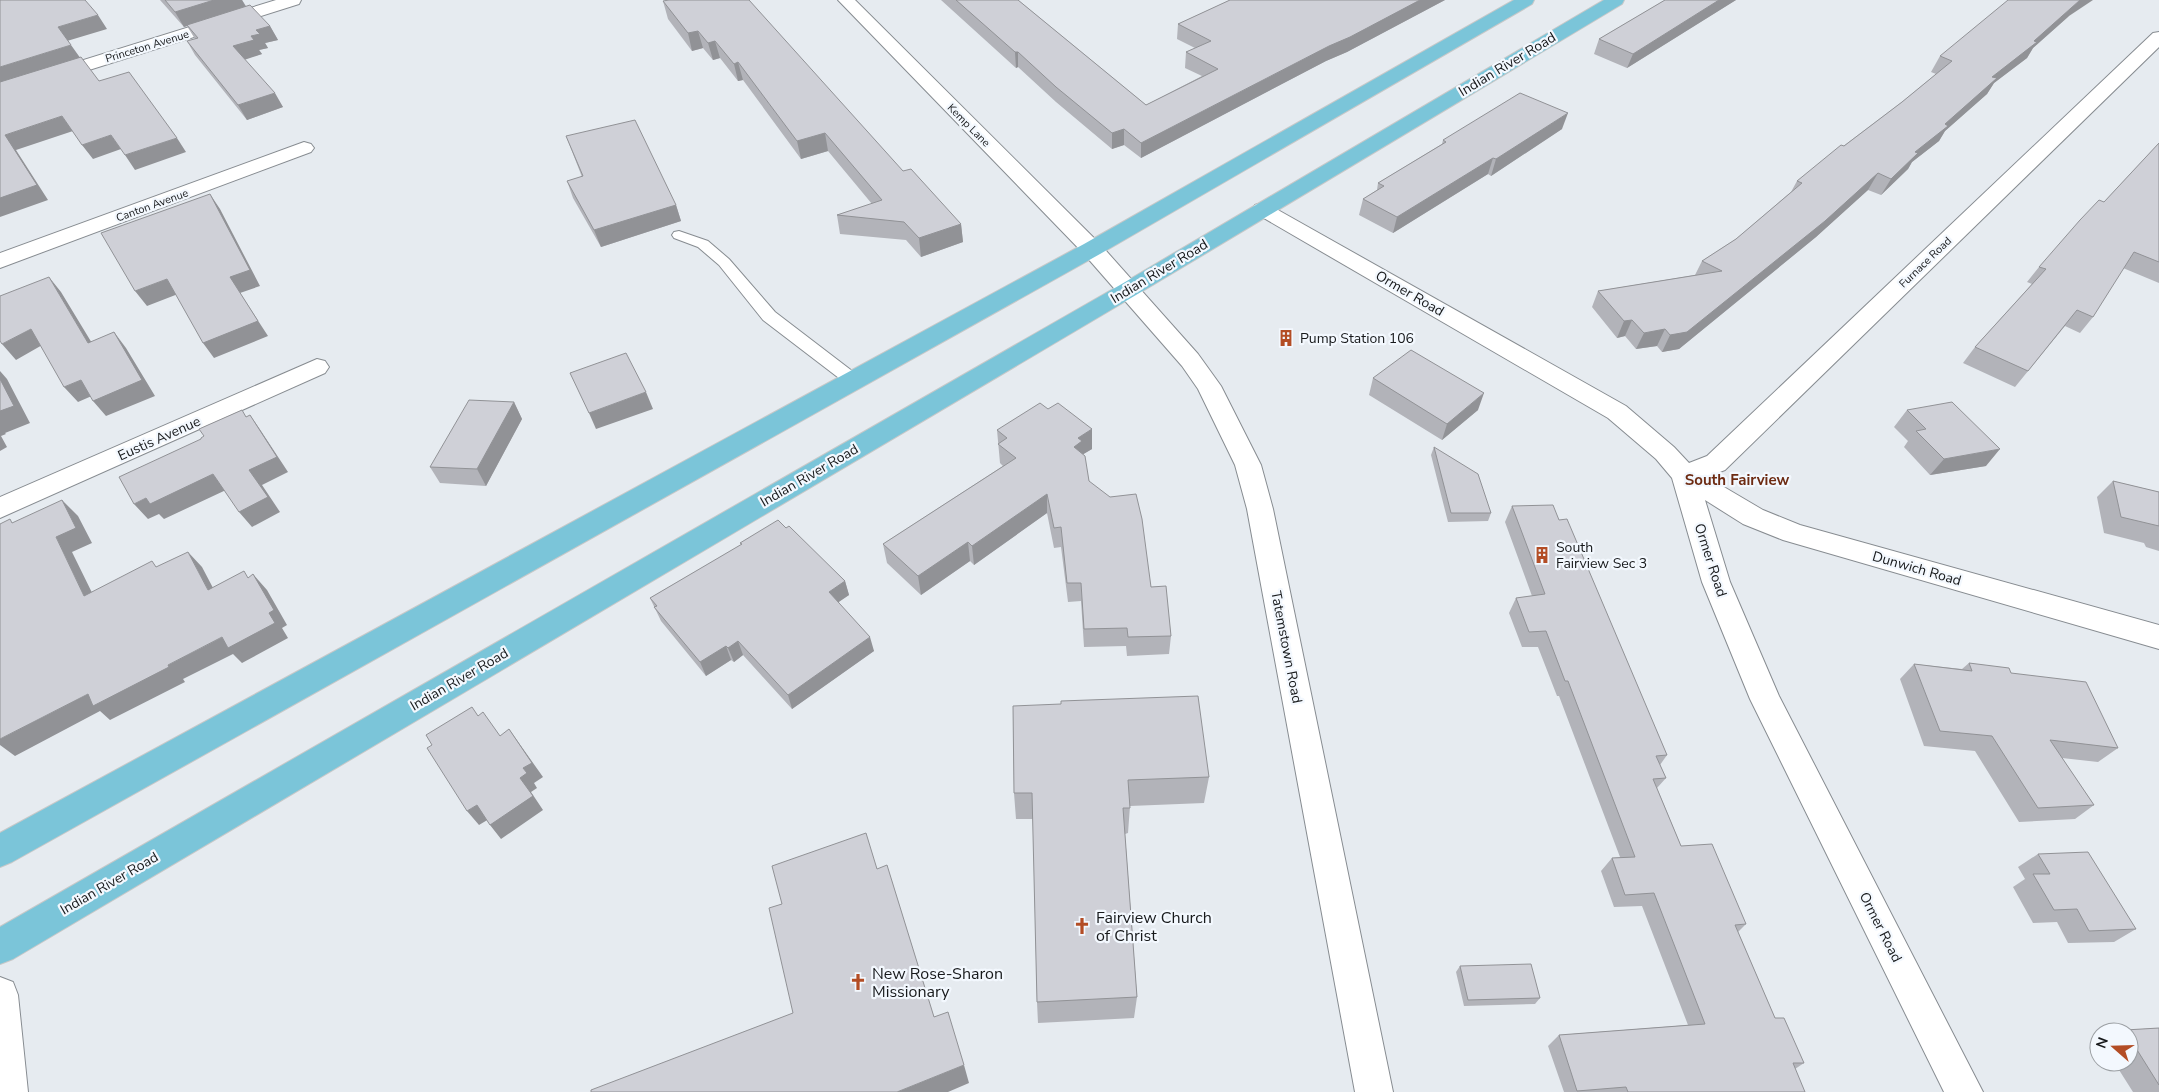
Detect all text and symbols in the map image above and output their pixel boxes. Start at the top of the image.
street label: Princeton Avenue [103,27,191,66]
street label: Indian River Road [1455,28,1559,101]
street label: Kemp Lane [944,101,994,150]
street label: Canton Avenue [114,185,190,225]
street label: Furnace Road [1896,234,1955,291]
street label: Indian River Road [1107,235,1211,308]
street label: Ormer Road [1372,266,1448,321]
building icon: Pump Station 106 [1276,328,1296,348]
place label: Pump Station 106 [1300,329,1414,348]
street label: Eustis Avenue [115,412,204,465]
street label: Indian River Road [757,440,862,511]
district label: South Fairview [1685,470,1789,490]
street label: Ormer Road [1690,521,1731,599]
place label: South Fairview Sec 3 [1556,538,1647,573]
building icon: South Fairview Sec 3 [1532,545,1552,565]
street label: Dunwich Road [1870,547,1964,590]
street label: Tatemstown Road [1266,589,1307,705]
street label: Indian River Road [407,644,512,715]
street label: Indian River Road [57,848,162,919]
street label: Ormer Road [1855,889,1906,966]
place label: Fairview Church of Christ [1096,907,1212,947]
church icon: Fairview Church of Christ [1072,916,1092,936]
place label: New Rose-Sharon Missionary [872,963,1003,1003]
church icon: New Rose-Sharon Missionary [848,972,868,992]
north arrow [2089,1022,2139,1072]
text: N [2092,1035,2113,1051]

